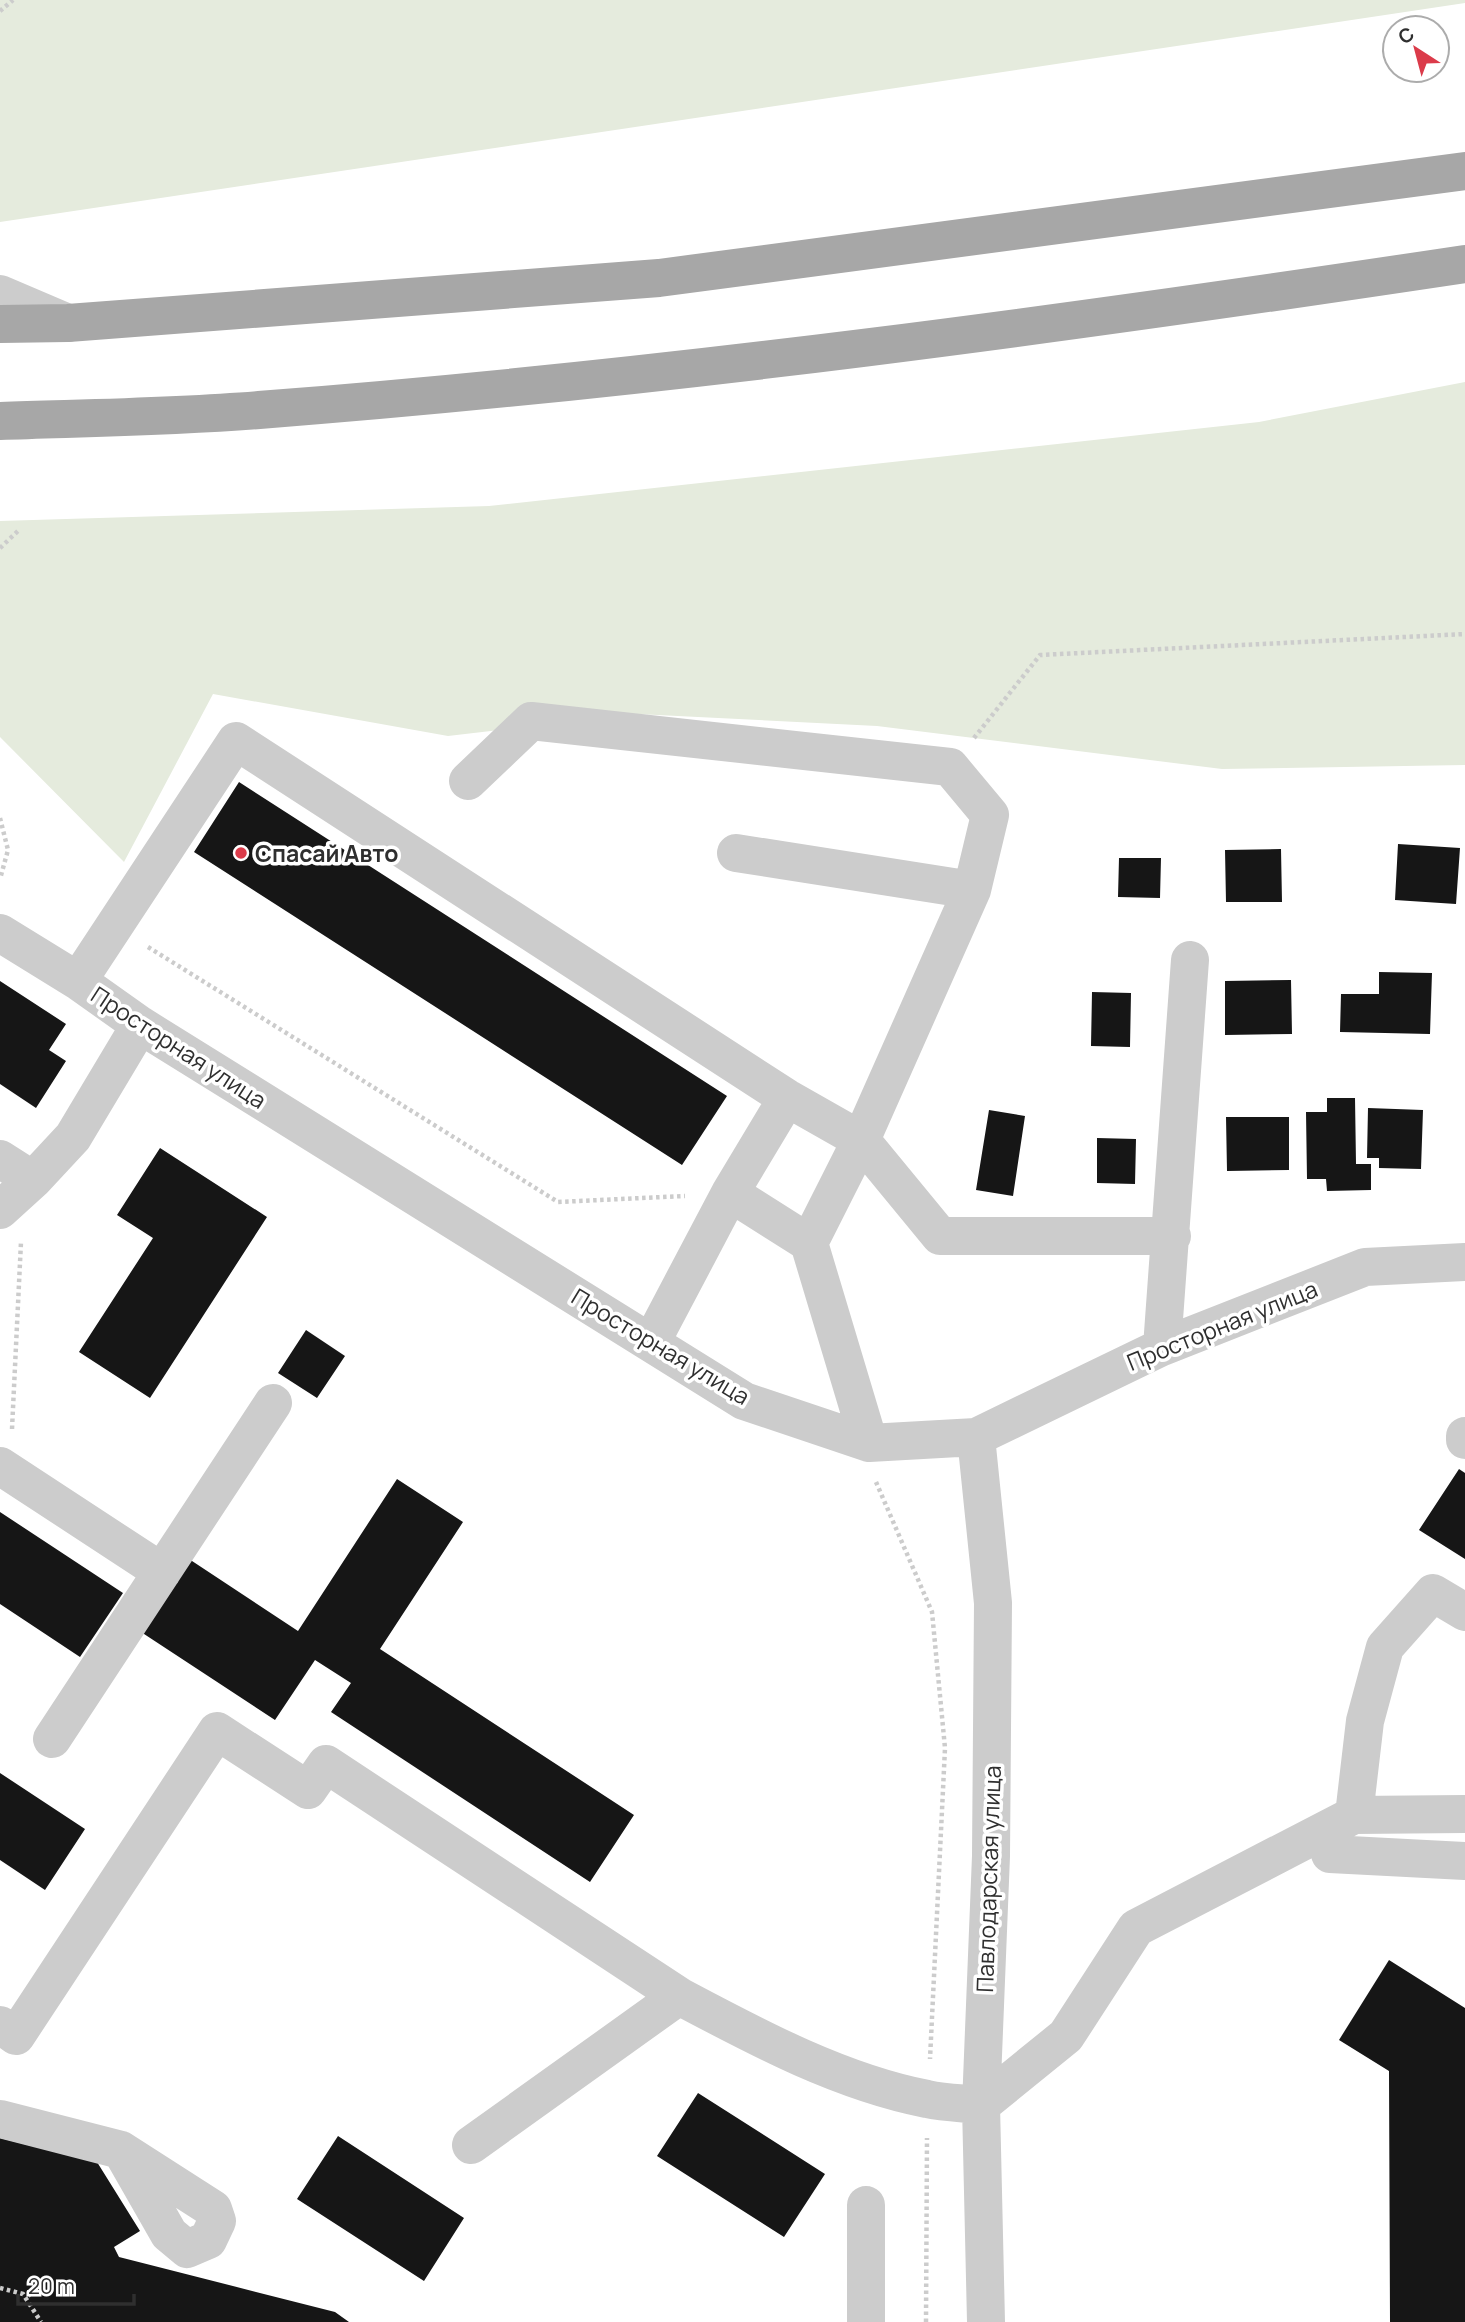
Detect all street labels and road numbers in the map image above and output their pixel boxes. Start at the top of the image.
street label: Просторная улица [85,978,273,1116]
street label: Просторная улица [1122,1272,1322,1378]
street label: Просторная улица [566,1280,756,1412]
street label: Павлодарская улица [968,1765,1008,1993]

